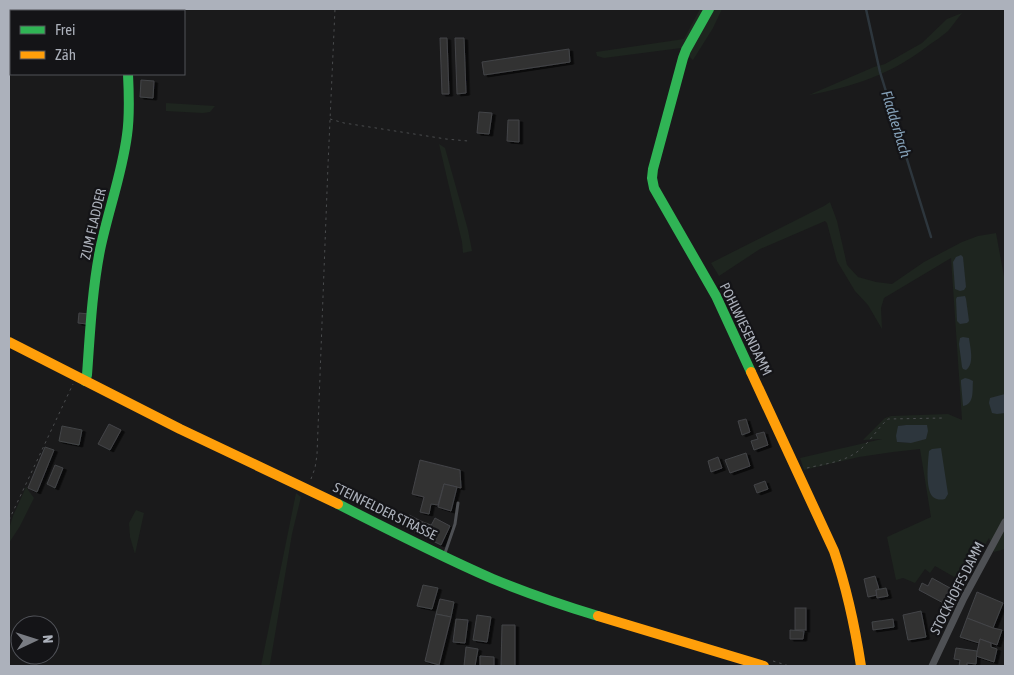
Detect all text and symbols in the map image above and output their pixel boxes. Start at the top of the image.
legend [10,10,185,75]
text: Frei [55,21,75,38]
text: Zäh [55,46,76,63]
water label: Fladderbach [878,88,915,159]
street label: ZUM FLADDER [77,187,109,261]
street label: POHLWIESENDAMM [717,280,775,378]
street label: STEINFELDER STRASSE [331,479,439,543]
street label: STOCKHOFFS DAMM [927,539,987,637]
north arrow [10,615,60,665]
text: N [40,634,56,644]

